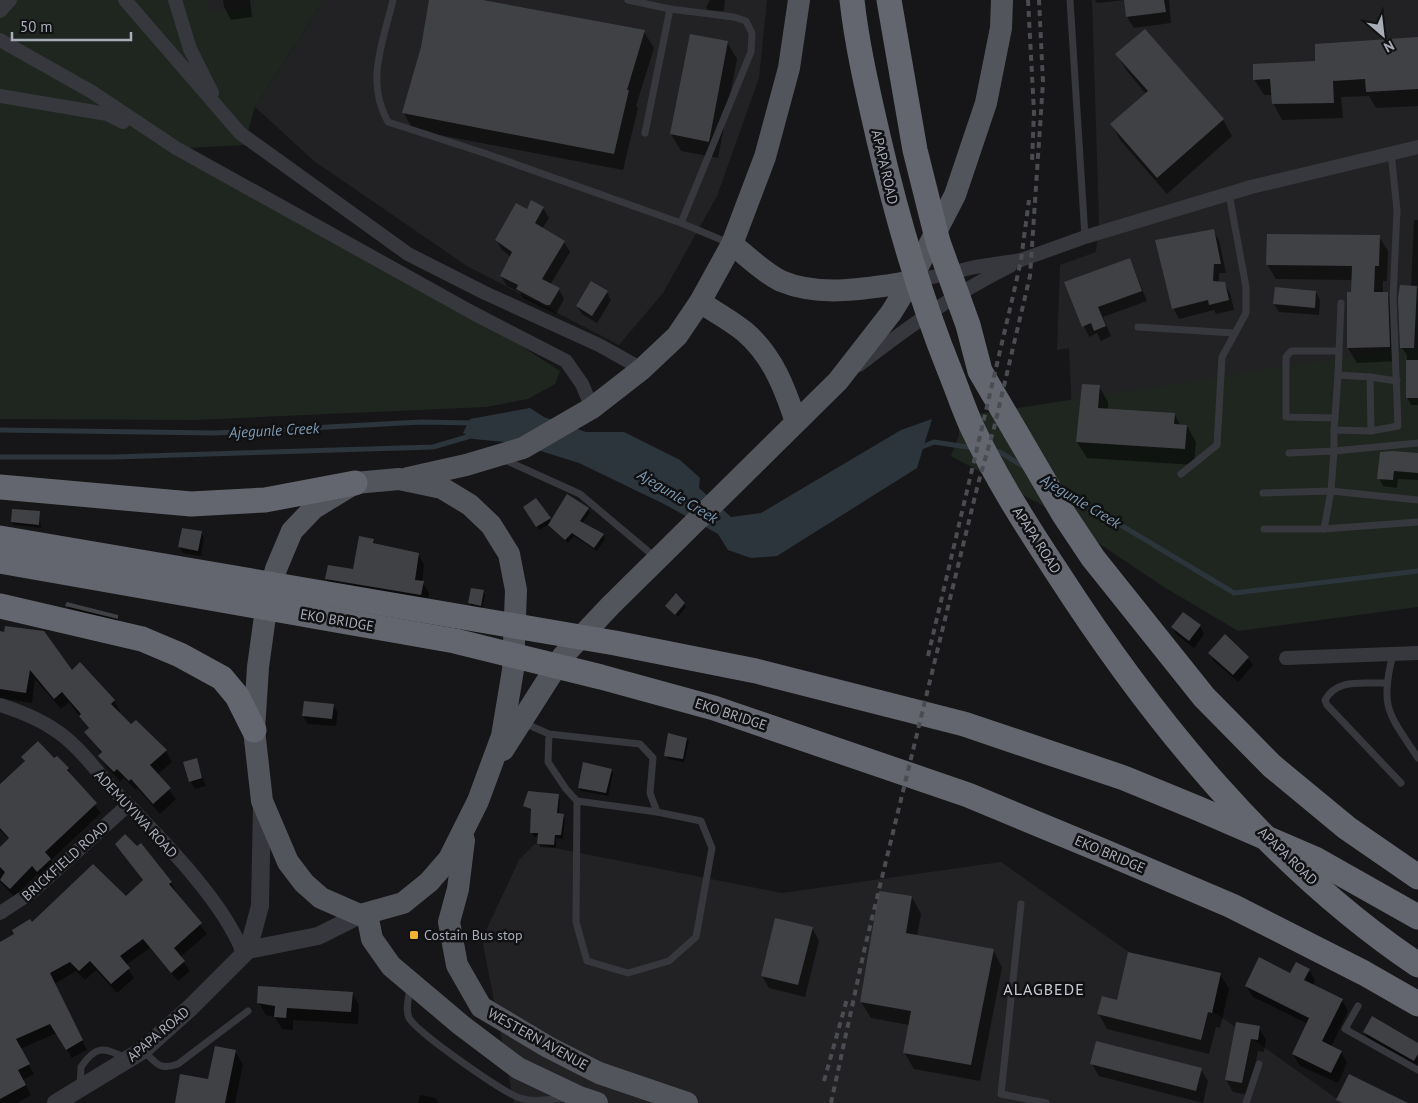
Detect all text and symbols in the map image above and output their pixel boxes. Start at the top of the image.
scale bar [12,10,131,42]
north arrow [1358,10,1408,60]
text: 50 m [20,17,53,36]
text: N [1381,36,1397,57]
street label: APAPA ROAD [868,128,902,206]
water label: Ajegunle Creek [227,418,321,442]
water label: Ajegunle Creek [634,464,723,528]
water label: Ajegunle Creek [1037,469,1126,533]
street label: APAPA ROAD [1009,503,1065,577]
street label: EKO BRIDGE [299,605,375,635]
street label: EKO BRIDGE [693,694,769,734]
street label: ADEMUYIWA ROAD [91,766,181,862]
street label: BRICKFIELD ROAD [18,817,112,905]
street label: APAPA ROAD [1254,823,1322,889]
street label: EKO BRIDGE [1072,831,1148,877]
place label: Costain Bus stop [424,926,523,944]
marker: Costain Bus stop [408,929,420,941]
district label: ALAGBEDE [1003,979,1085,999]
street label: APAPA ROAD [123,1003,193,1065]
street label: WESTERN AVENUE [485,1004,591,1074]

